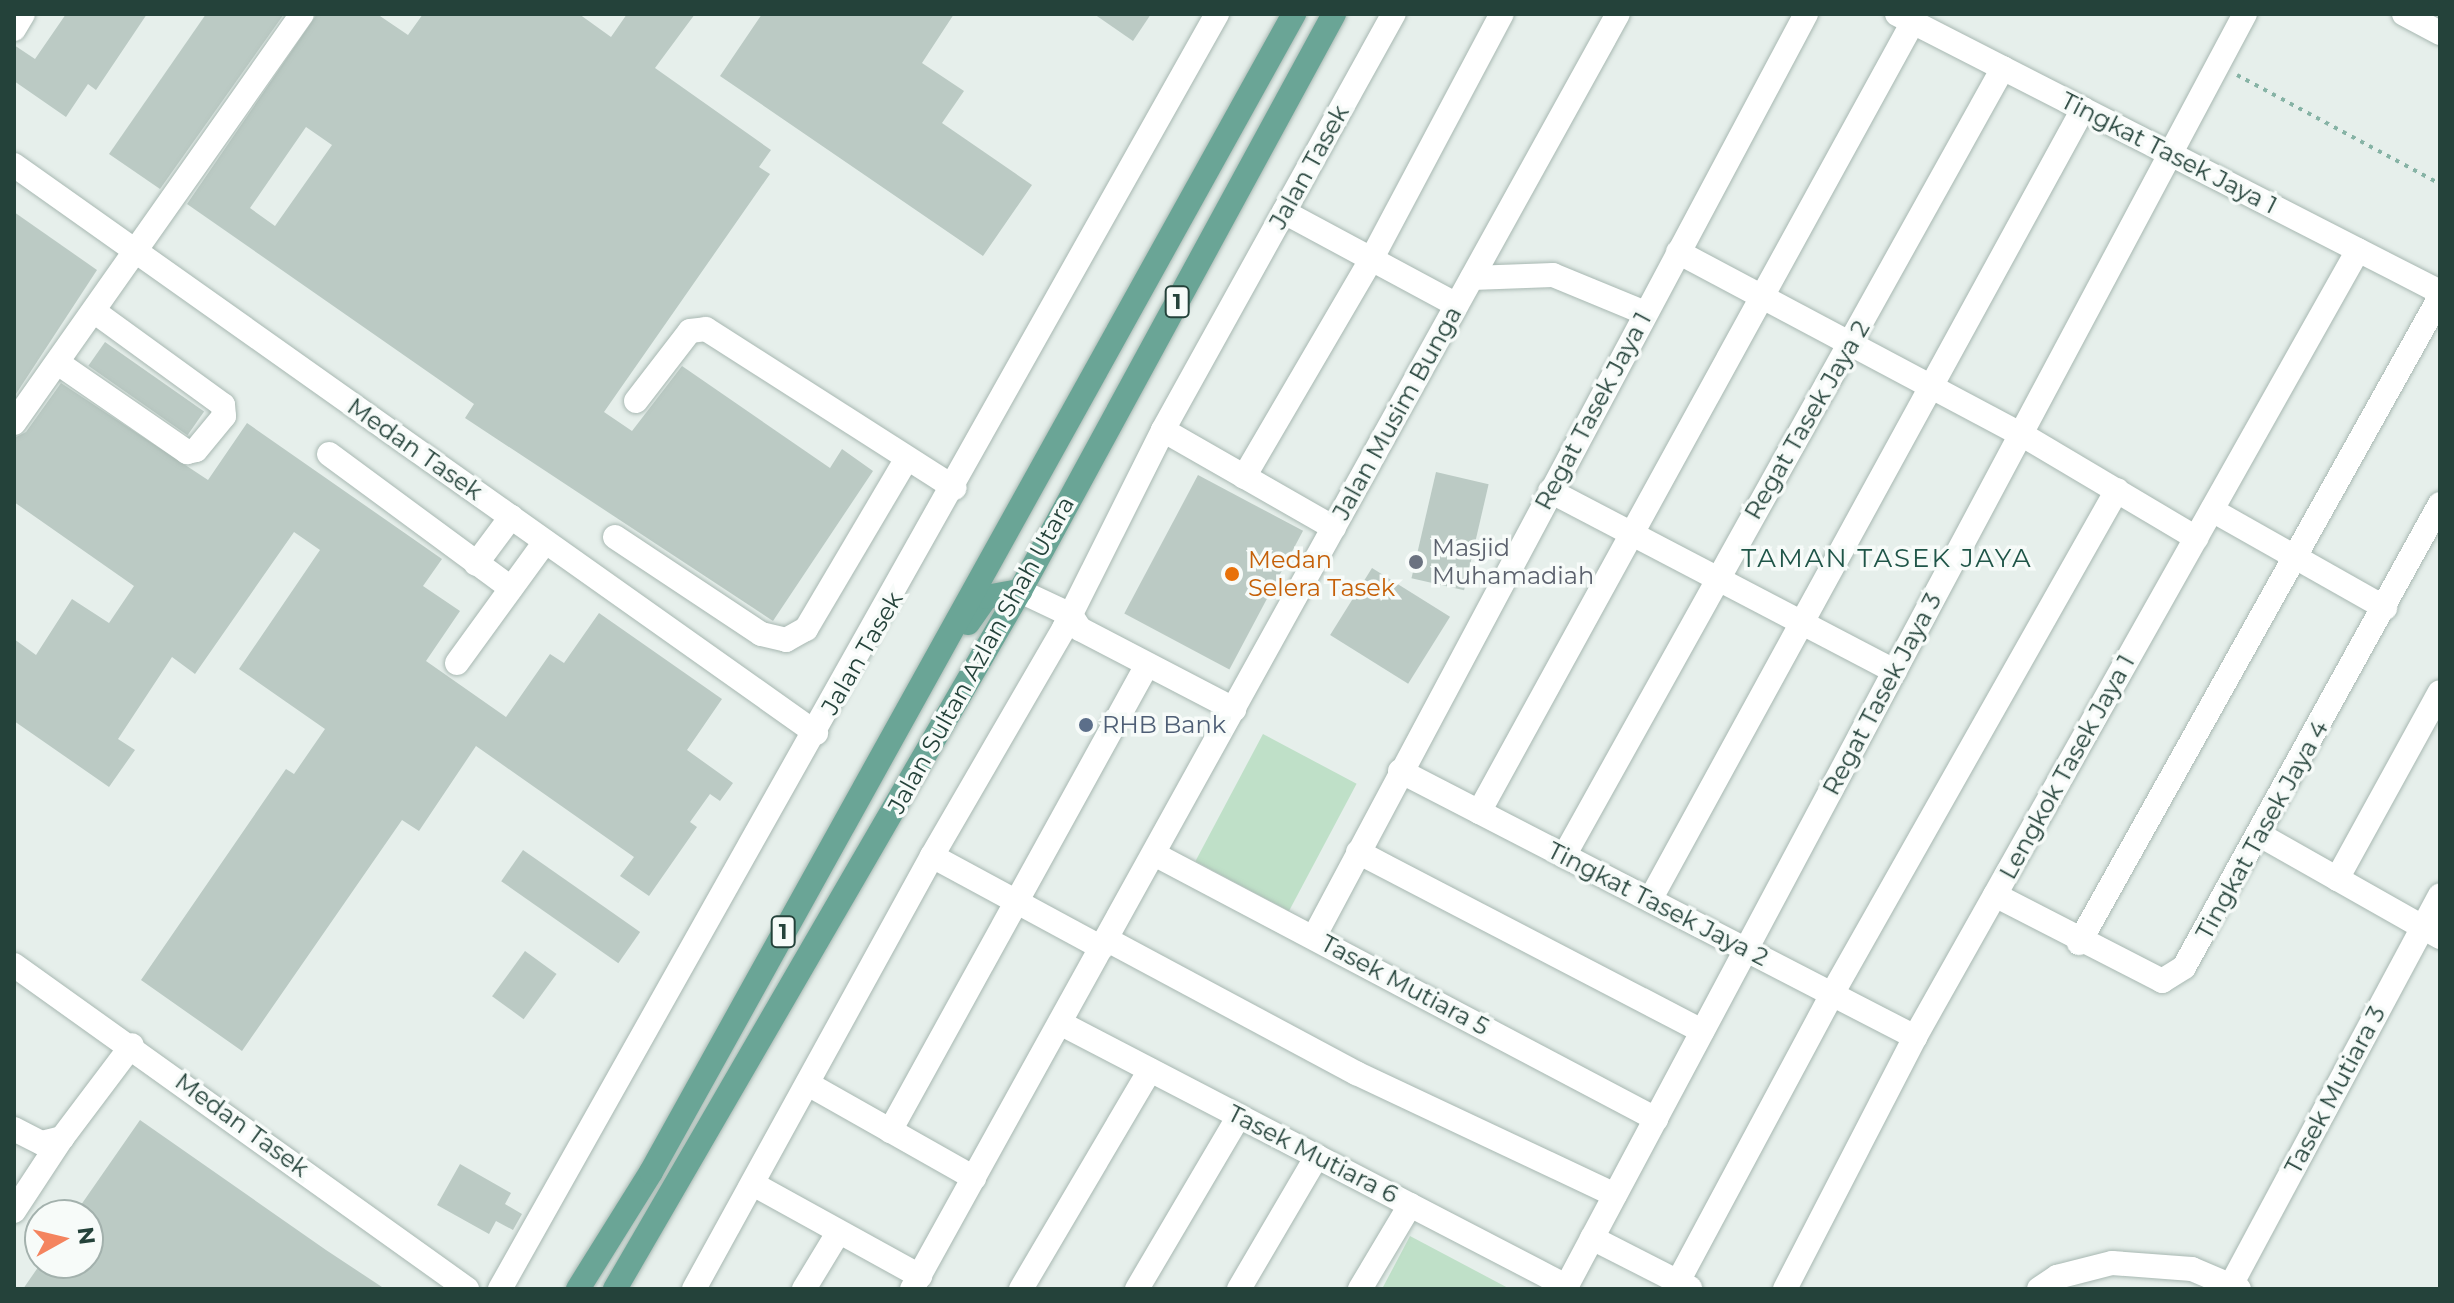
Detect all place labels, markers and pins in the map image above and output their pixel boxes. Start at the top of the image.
place label: Masjid Muhamadiah [1432,534,1594,590]
place label: Medan Selera Tasek [1248,546,1395,602]
marker: Masjid Muhamadiah [1407,553,1425,571]
marker: Medan Selera Tasek [1223,565,1241,583]
place label: RHB Bank [1102,711,1226,739]
marker: RHB Bank [1077,716,1095,734]

